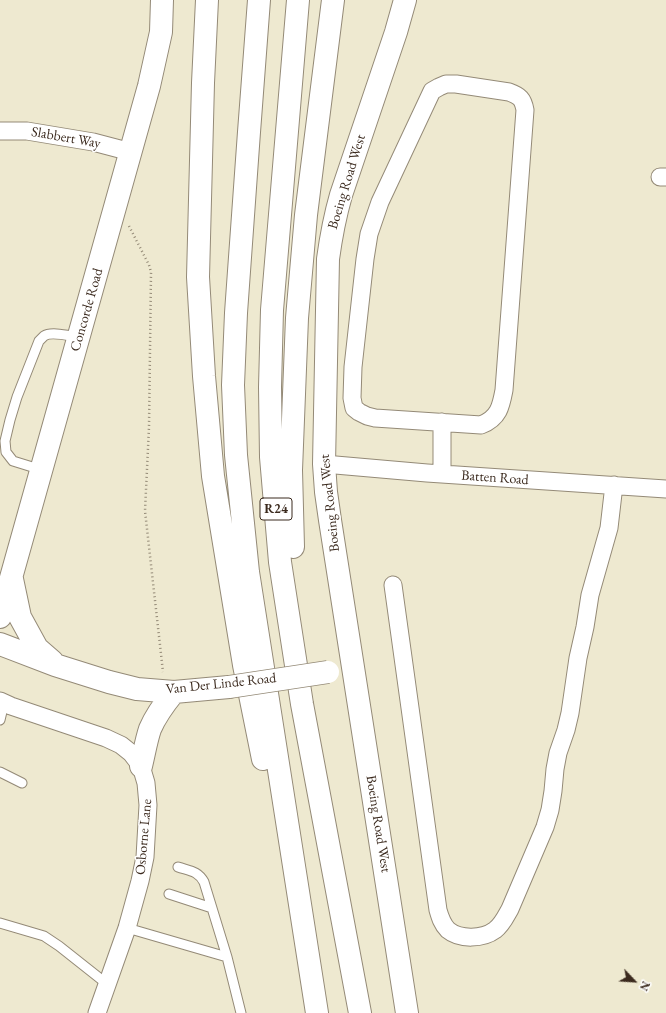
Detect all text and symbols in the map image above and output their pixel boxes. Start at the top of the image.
street label: Slabbert Way [30,124,102,152]
street label: Boeing Road West [325,133,369,231]
street label: Concorde Road [67,266,107,354]
street label: Boeing Road West [317,453,343,553]
street label: Batten Road [461,467,529,489]
road number: R24 [260,498,292,520]
street label: Van Der Linde Road [165,670,277,698]
street label: Boeing Road West [362,774,394,874]
street label: Osborne Lane [132,798,156,876]
north arrow [614,961,654,1001]
text: N [637,979,653,993]

